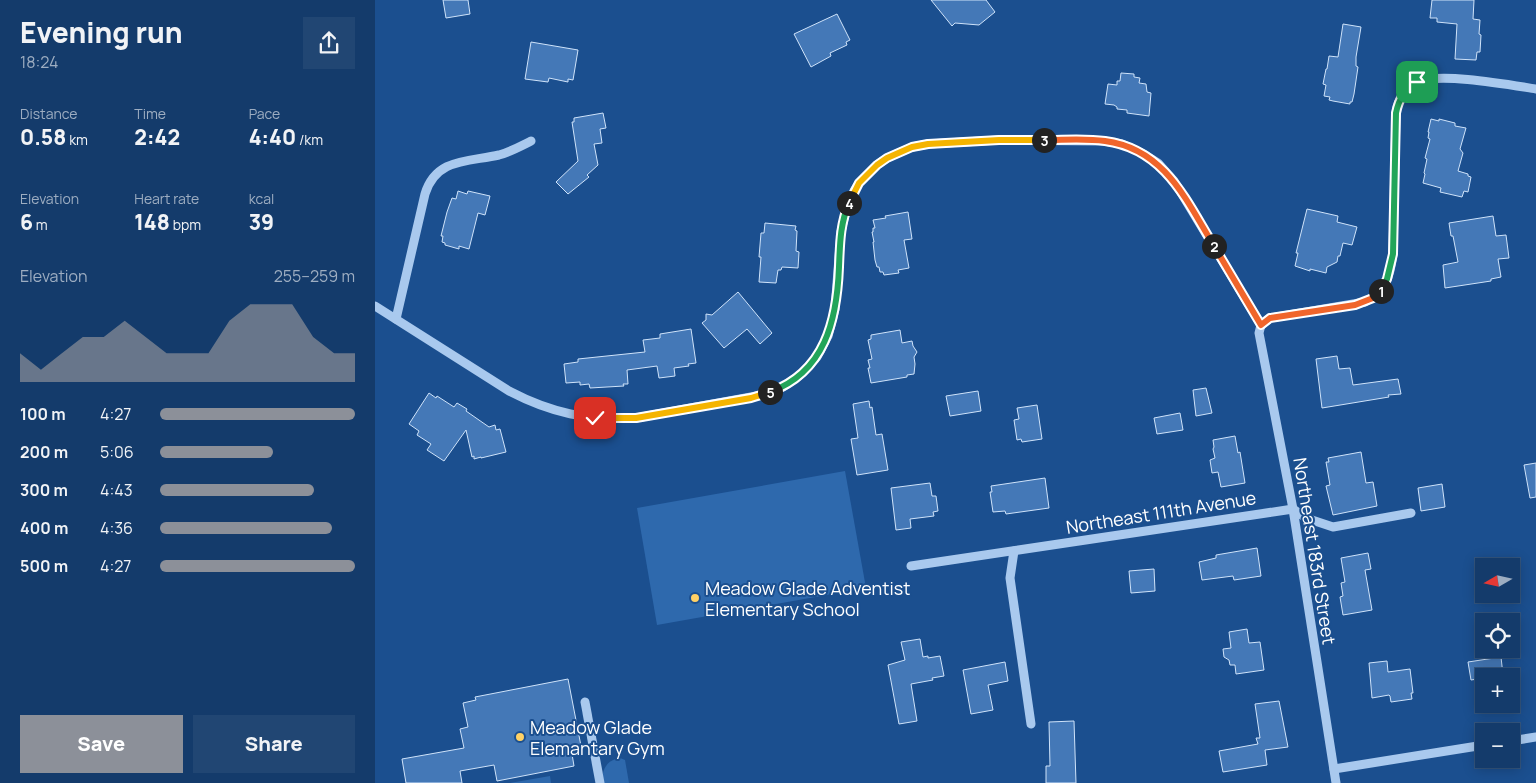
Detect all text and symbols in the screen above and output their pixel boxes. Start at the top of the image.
text: Evening run [20,13,183,51]
button: share [303,17,355,69]
text: 18:24 [20,51,59,73]
pin [1396,61,1438,103]
icon: arrive [1403,68,1431,96]
text: Distance [20,104,77,123]
text: Time [134,104,166,123]
text: Pace [249,104,280,123]
text: 0.58 [20,123,66,151]
text: 2:42 [134,123,180,151]
text: 4:40 [249,123,296,151]
pin: 3 [1031,128,1057,152]
text: km [66,130,88,149]
text: /km [296,130,323,149]
text: 3 [1040,131,1049,150]
text: Elevation [20,189,79,208]
text: Heart rate [134,189,199,208]
text: kcal [249,189,274,208]
pin: 4 [837,190,861,216]
text: 4 [845,194,854,213]
text: 6 [20,208,33,236]
text: 148 [134,208,170,236]
text: 39 [249,208,274,236]
text: m [33,215,48,234]
text: bpm [170,215,201,234]
pin: 2 [1201,234,1227,258]
text: 2 [1210,237,1219,256]
text: Elevation [20,265,88,287]
text: 255–259 m [274,265,355,287]
pin: 1 [1369,278,1393,304]
text: 1 [1378,282,1385,301]
pin: 5 [757,380,783,404]
text: 5 [766,383,775,402]
pin [574,397,616,439]
text: 100 m [20,403,66,425]
text: 4:27 [100,403,131,425]
icon: check [581,404,609,432]
text: 200 m [20,441,68,463]
text: 5:06 [100,441,134,463]
street label: Northeast 183rd Street [1288,456,1342,646]
text: 300 m [20,479,68,501]
text: 4:43 [100,479,133,501]
street label: Northeast 111th Avenue [1064,485,1258,539]
text: 400 m [20,517,68,539]
text: 4:36 [100,517,133,539]
text: 500 m [20,555,68,577]
text: 4:27 [100,555,131,577]
north arrow [1475,558,1520,602]
map controls [1475,558,1520,768]
place label: Meadow Glade Adventist Elementary School [705,576,910,621]
marker: Meadow Glade Adventist Elementary School [689,592,701,604]
button: locate [1475,613,1520,658]
button: + [1475,668,1520,713]
button: Save [20,715,183,773]
button: Share [193,715,355,773]
place label: Meadow Glade Elemantary Gym [530,715,665,760]
button: − [1475,723,1520,768]
marker: Meadow Glade Elemantary Gym [514,731,526,743]

